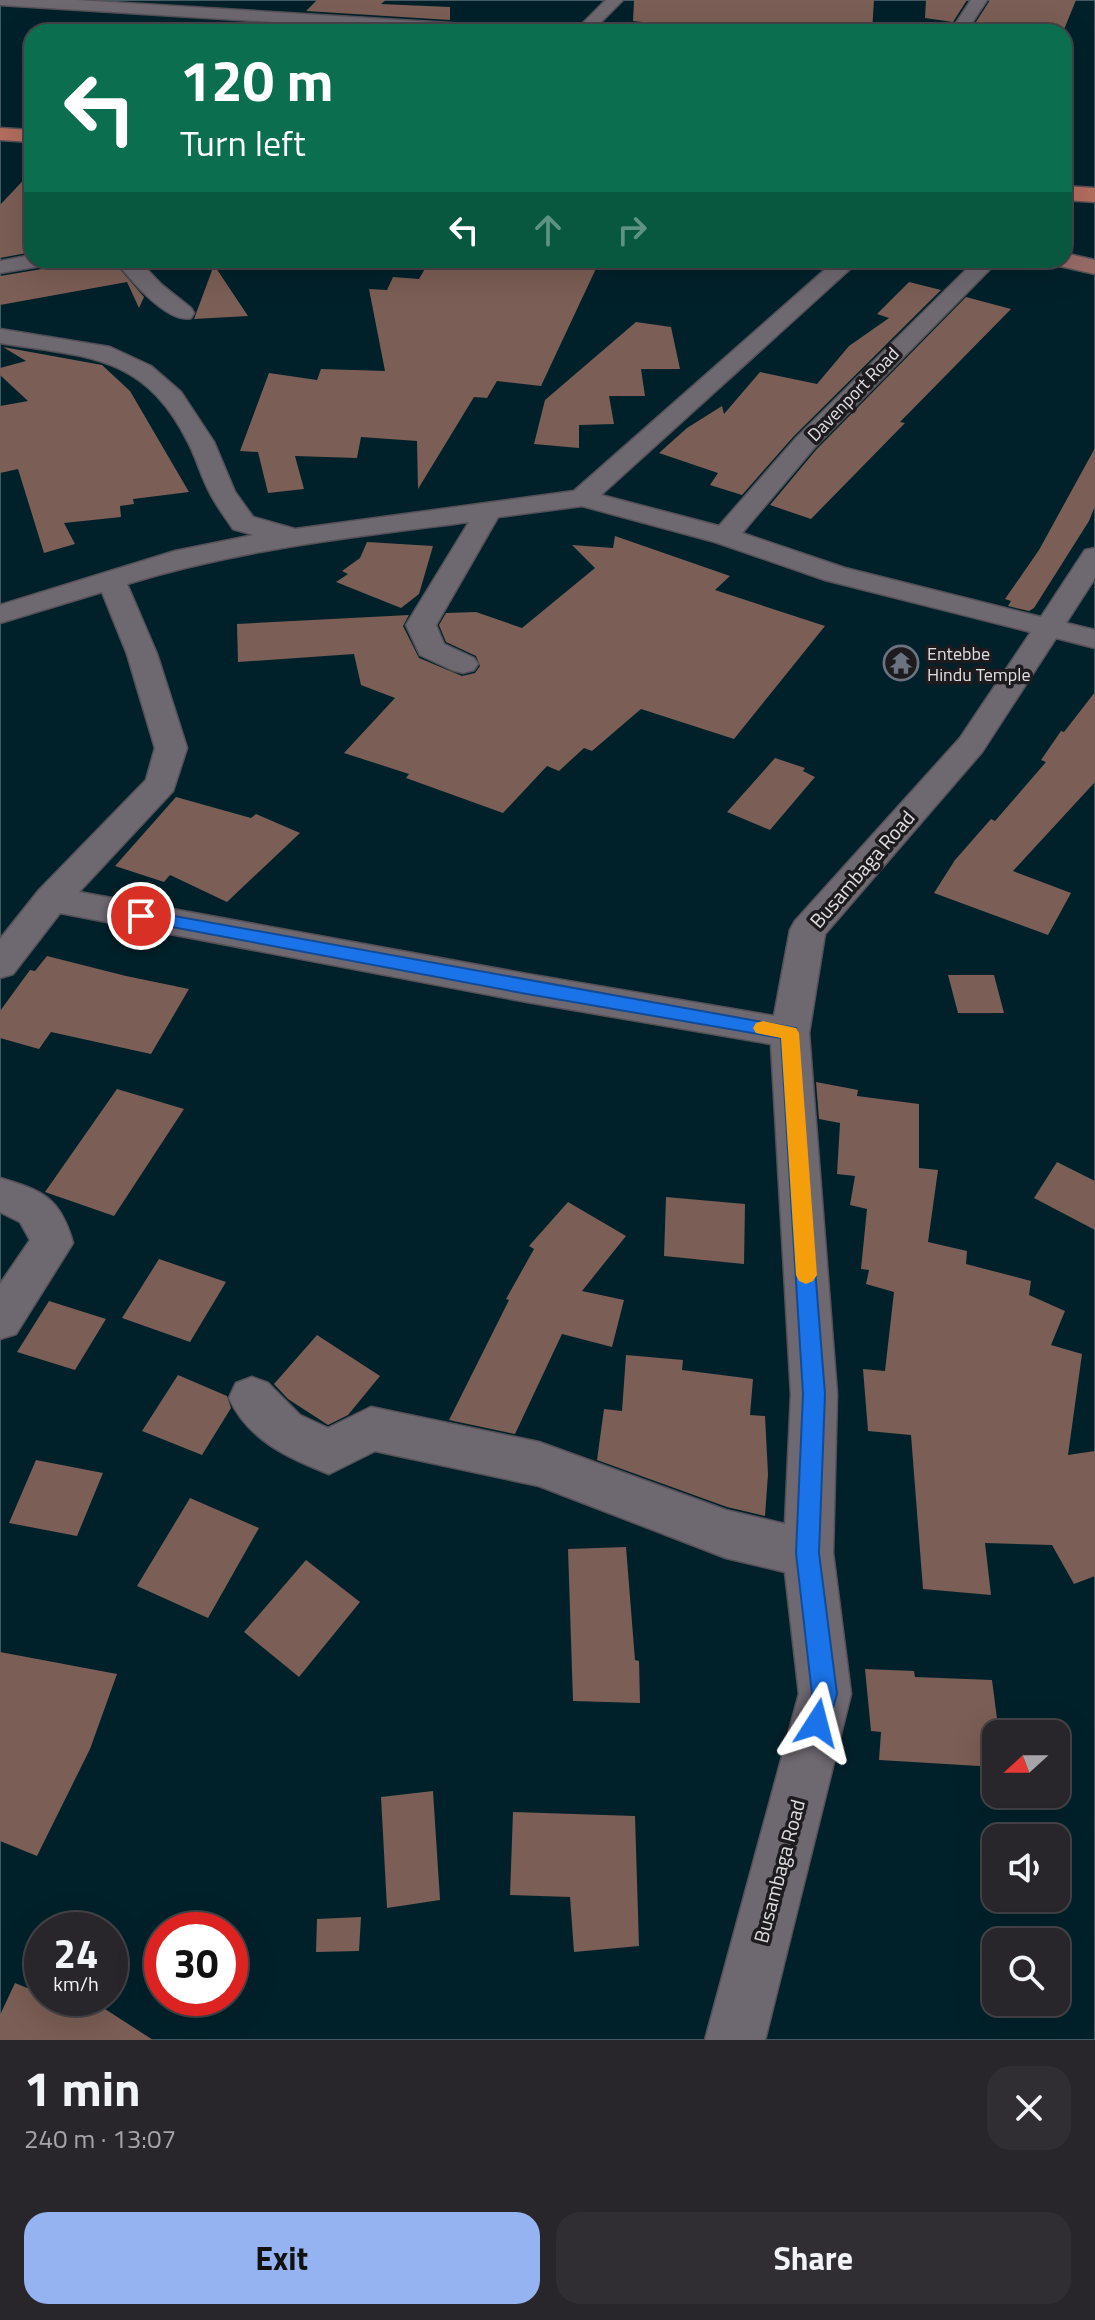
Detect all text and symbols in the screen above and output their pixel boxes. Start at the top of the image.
text: 120 m [180,38,333,123]
icon: left [48,56,152,160]
text: Turn left [180,115,306,170]
icon: left [442,208,486,252]
icon: ahead [526,208,570,252]
icon: right [610,208,654,252]
street label: Davenport Road [801,341,905,447]
place label: Entebbe Hindu Temple [927,640,1031,688]
temple icon: Entebbe Hindu Temple [882,644,920,682]
street label: Busambaga Road [802,803,922,935]
pin [107,882,175,950]
icon: arrive [119,894,163,938]
position arrow [775,1681,859,1765]
north arrow [982,1720,1070,1808]
map controls [982,1720,1070,2016]
street label: Busambaga Road [745,1796,813,1946]
button: sound [982,1824,1070,1912]
speed limit sign: 30 [144,1912,248,2016]
text: 24 [54,1923,98,1984]
button: search [982,1928,1070,2016]
text: km/h [53,1968,99,1999]
text: 1 min [24,2052,141,2125]
button: close [987,2066,1071,2150]
text: 240 m · 13:07 [24,2119,176,2158]
button: Exit [24,2212,540,2304]
button: Share [556,2212,1071,2304]

